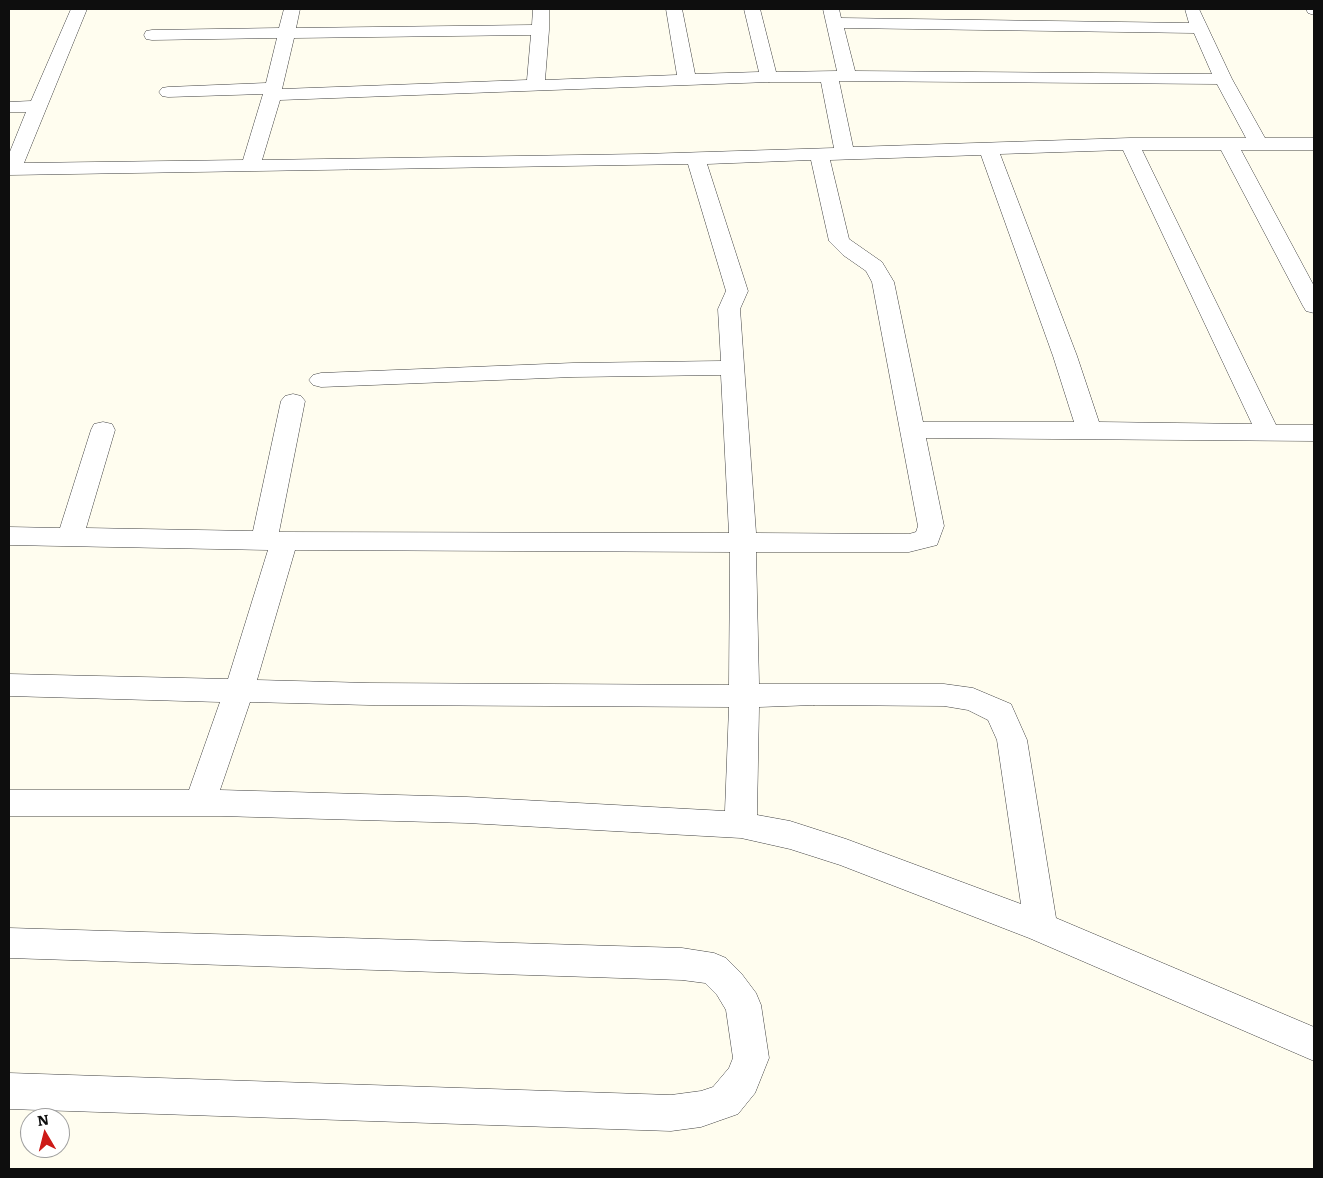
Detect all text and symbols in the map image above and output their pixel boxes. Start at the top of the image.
north arrow [20,1108,70,1158]
text: N [36,1108,50,1130]

